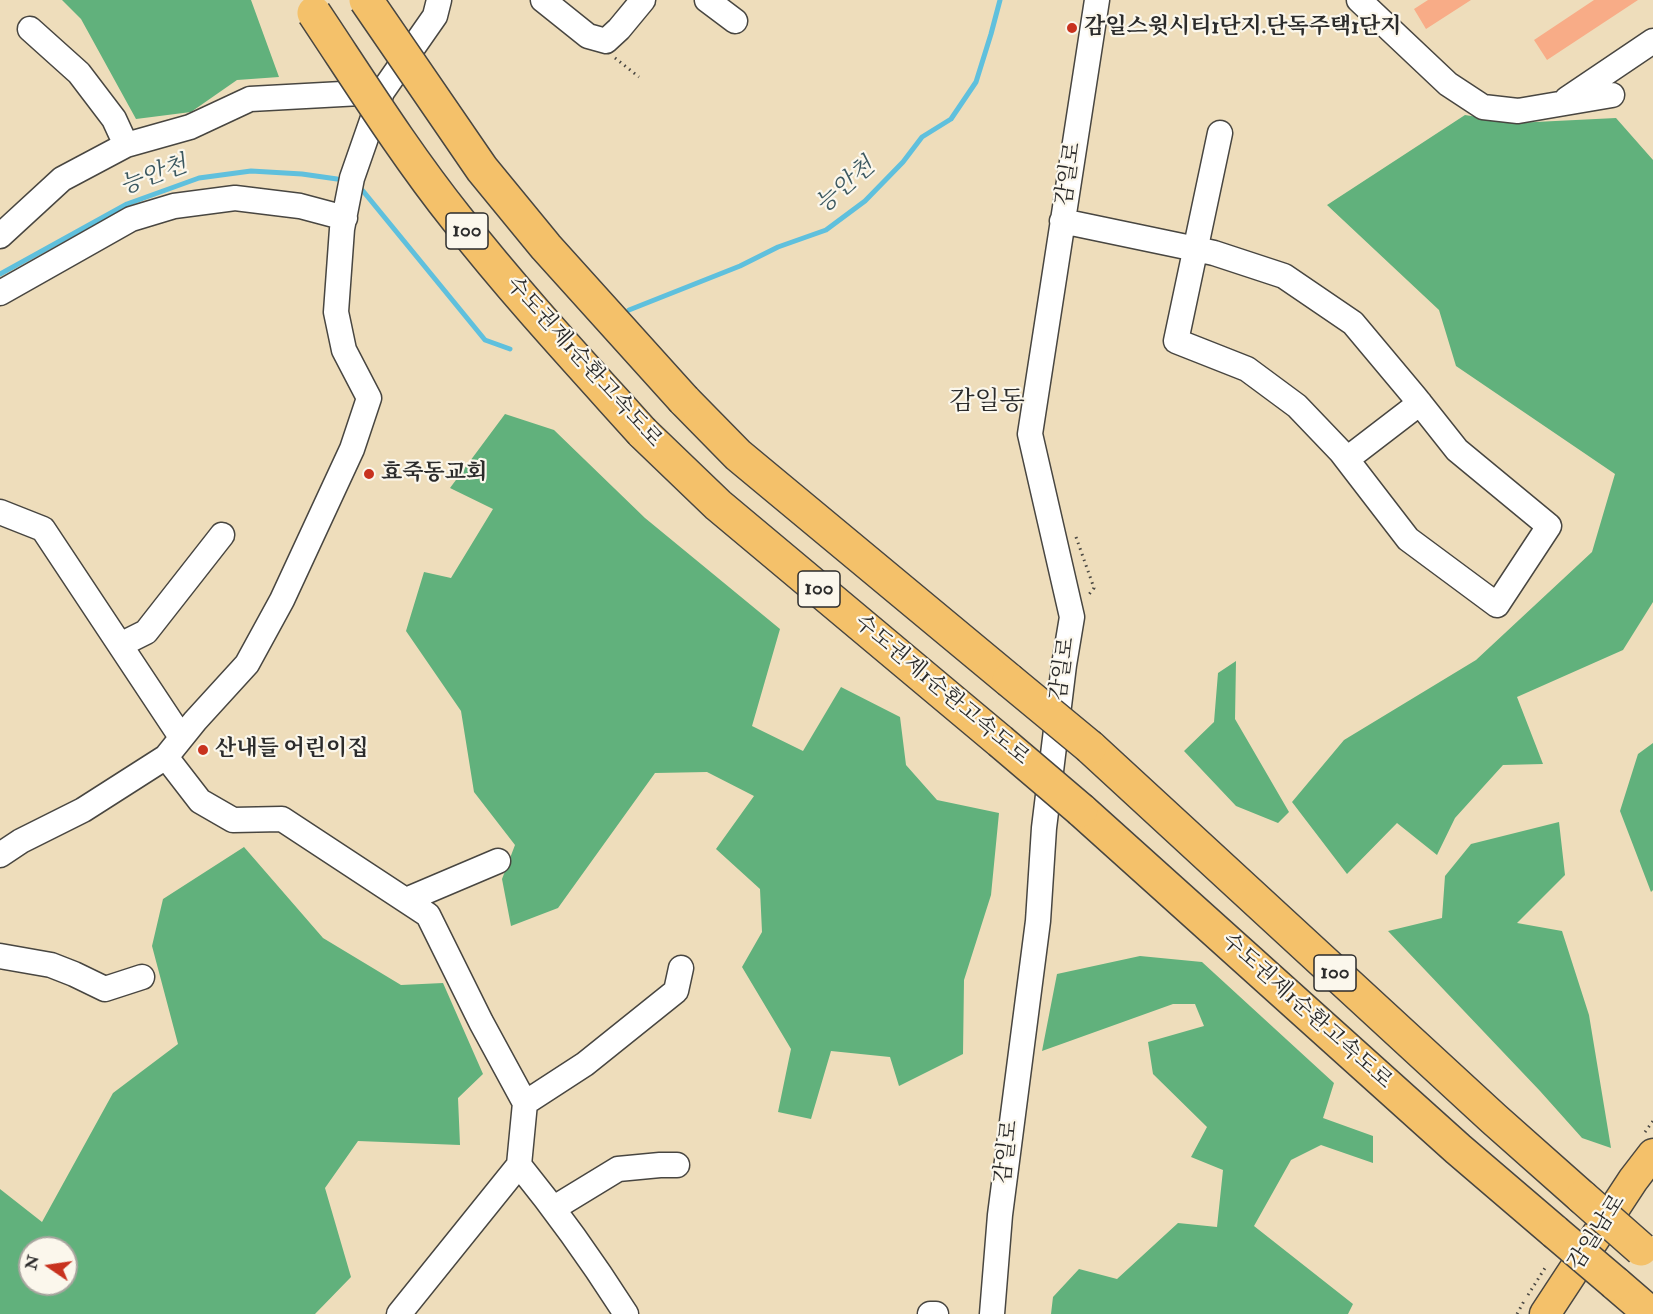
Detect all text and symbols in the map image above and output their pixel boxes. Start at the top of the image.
place label: 감일스윗시티1단지.단독주택1단지 [1084,15,1402,41]
marker: 감일스윗시티1단지.단독주택1단지 [1065,21,1079,35]
street label: 감일로 [1052,140,1088,208]
water label: 능안천 [116,152,192,202]
water label: 능안천 [810,153,882,221]
road number: 100 [446,213,488,249]
street label: 수도권제1순환고속도로 [499,272,667,454]
district label: 감일동 [949,387,1025,419]
place label: 효죽동교회 [381,461,487,487]
marker: 효죽동교회 [362,467,376,481]
road number: 100 [798,571,840,607]
street label: 수도권제1순환고속도로 [848,610,1034,772]
street label: 감일로 [1046,636,1082,702]
place label: 산내들 어린이집 [215,737,368,763]
marker: 산내들 어린이집 [196,743,210,757]
street label: 수도권제1순환고속도로 [1215,928,1397,1096]
road number: 100 [1314,955,1356,991]
street label: 감일로 [991,1119,1025,1185]
street label: 감일남로 [1564,1190,1632,1276]
north arrow [18,1236,78,1296]
text: N [21,1253,44,1272]

